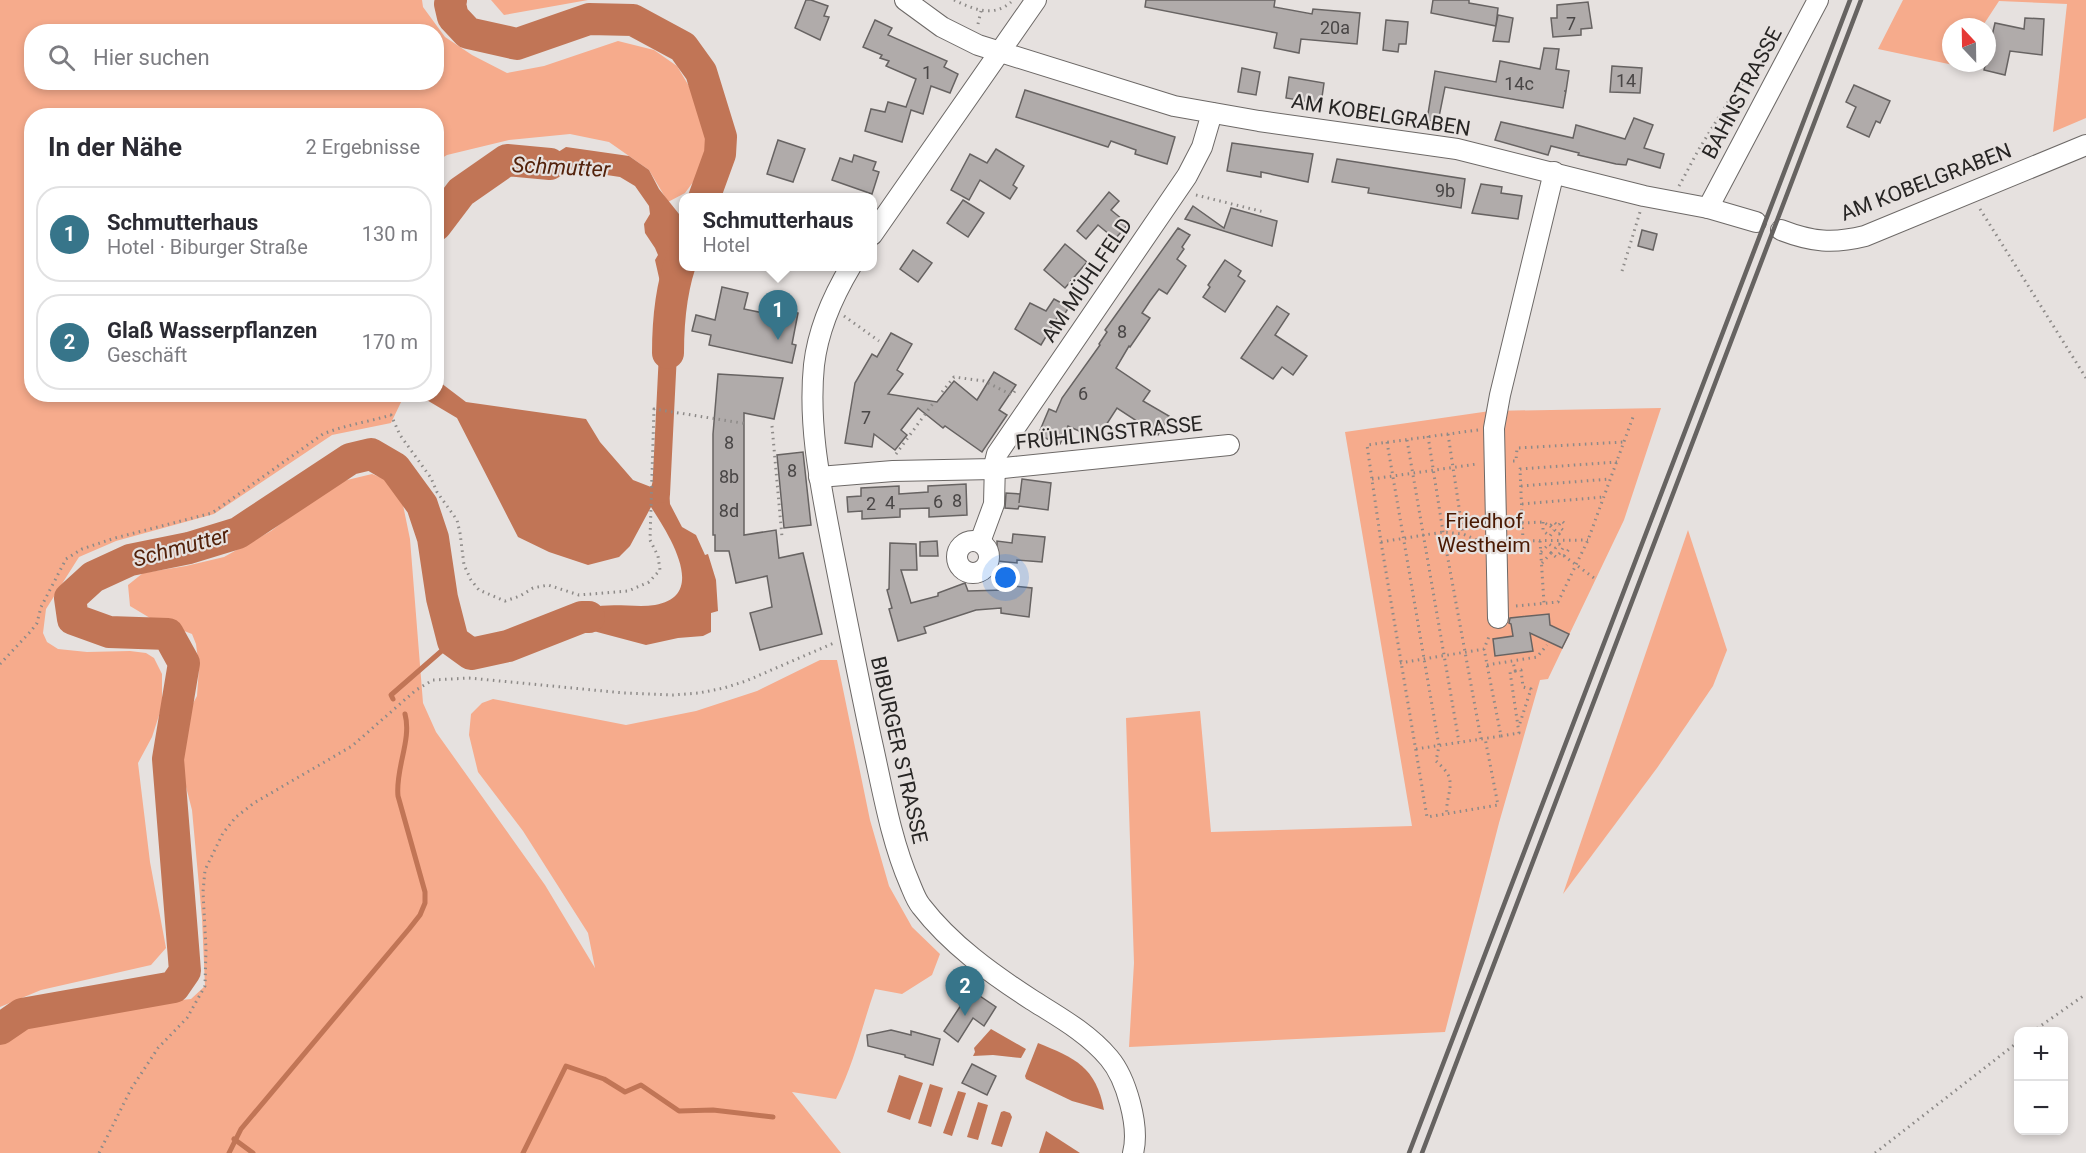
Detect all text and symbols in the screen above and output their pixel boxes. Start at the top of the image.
house number: 7 [1566,13,1576,34]
house number: 20a [1320,17,1350,38]
north arrow [1942,18,1996,72]
street label: BAHNSTRASSE [1697,23,1787,163]
search box [24,24,444,90]
icon: search [45,41,78,74]
text: Hier suchen [93,45,210,70]
house number: 1 [922,62,932,83]
house number: 14 [1616,70,1636,91]
house number: 14c [1504,73,1534,94]
street label: AM KOBELGRABEN [1290,89,1472,141]
text: In der Nähe [48,132,182,162]
text: 2 Ergebnisse [306,135,420,159]
street label: AM KOBELGRABEN [1837,138,2015,226]
water label: Schmutter [511,152,612,182]
house number: 9b [1435,180,1455,201]
popup [679,193,877,271]
text: Schmutterhaus [702,208,854,233]
text: Schmutterhaus [107,210,258,235]
street label: AM MÜHLFELD [1037,214,1137,346]
text: 1 [64,222,75,246]
text: 130 m [362,222,418,246]
text: Hotel [702,233,750,257]
text: Hotel · Biburger Straße [107,235,308,259]
pin: 1 [758,290,798,340]
text: Glaß Wasserpflanzen [107,318,317,343]
house number: 8 [1117,321,1127,342]
text: 2 [64,330,75,354]
text: 170 m [362,330,418,354]
text: Geschäft [107,343,187,367]
house number: 6 [1078,383,1088,404]
house number: 7 [861,407,871,428]
street label: FRÜHLINGSTRASSE [1014,411,1204,455]
house number: 8 [724,432,734,453]
house number: 8 [787,460,797,481]
house number: 8b [719,466,739,487]
house number: 8 [952,490,962,511]
house number: 6 [933,491,943,512]
house number: 4 [885,492,895,513]
house number: 2 [866,493,876,514]
house number: 8d [719,500,739,521]
park label: Friedhof Westheim [1437,509,1531,557]
water label: Schmutter [130,522,233,572]
your location [991,563,1020,592]
street label: BIBURGER STRASSE [866,654,932,846]
pin: 2 [946,966,984,1016]
map controls [2014,1027,2068,1135]
button: + [2014,1027,2068,1081]
button: − [2014,1081,2068,1135]

